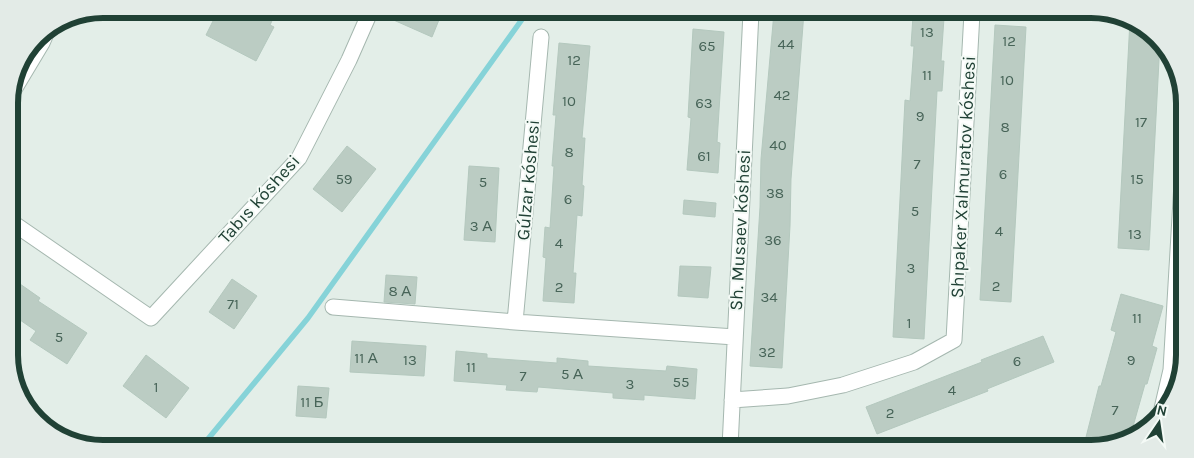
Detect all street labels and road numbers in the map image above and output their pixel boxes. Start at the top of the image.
street label: Shıpaker Xalmuratov kóshesi [946,55,980,299]
street label: Gúlzar kóshesi [512,119,544,241]
street label: Sh. Musaev kóshesi [725,149,755,311]
street label: Tabıs kóshesi [214,150,304,248]

